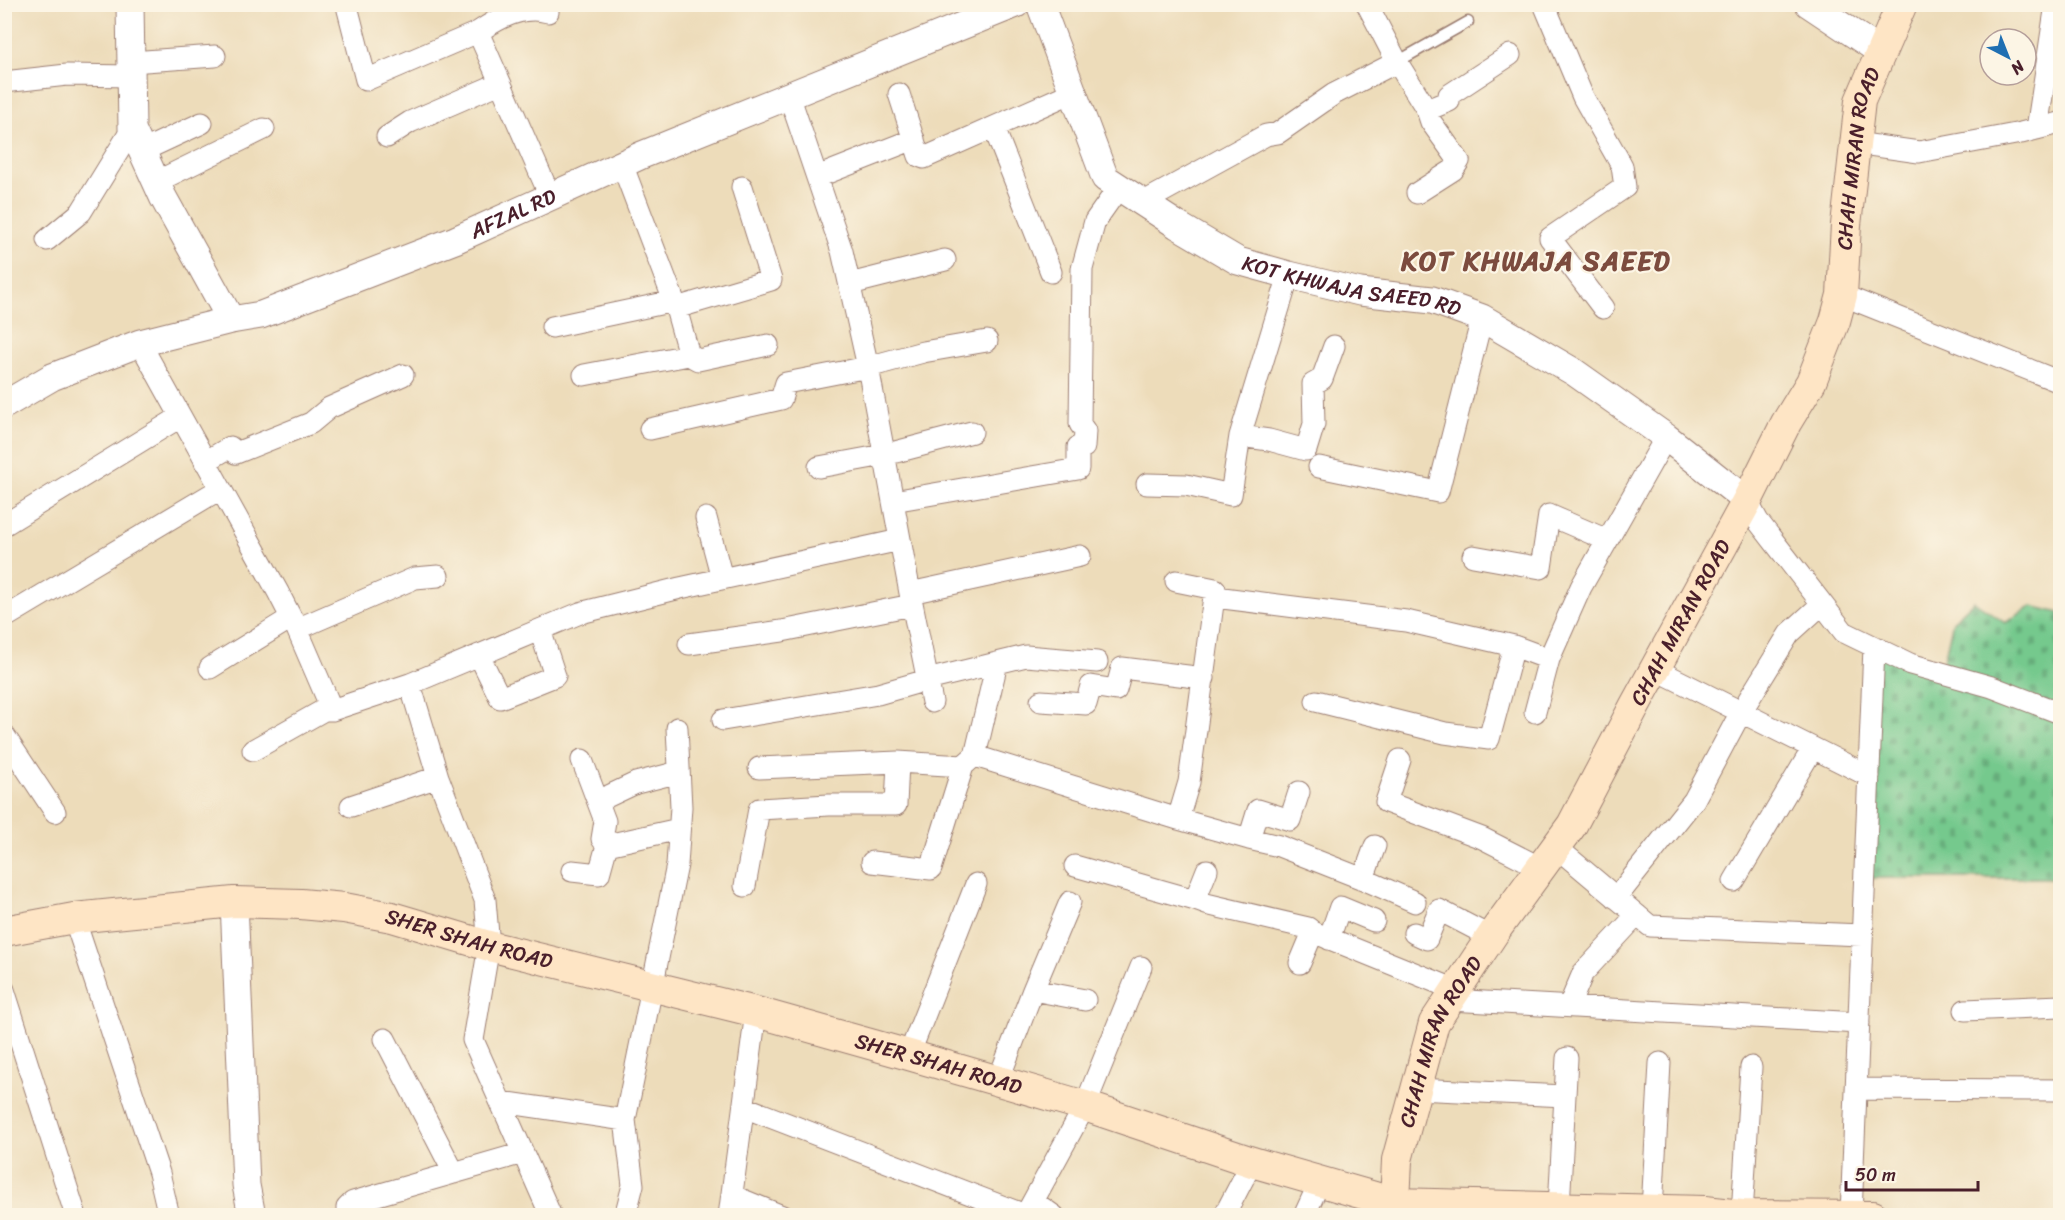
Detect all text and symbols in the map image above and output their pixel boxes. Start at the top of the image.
north arrow [1978,27,2038,87]
text: N [2003,53,2032,83]
street label: CHAH MIRAN ROAD [1826,61,1892,251]
street label: AFZAL RD [463,177,563,250]
district label: KOT KHWAJA SAEED [1400,237,1671,285]
street label: KOT KHWAJA SAEED RD [1238,244,1467,328]
street label: CHAH MIRAN ROAD [1619,532,1742,713]
street label: SHER SHAH ROAD [381,897,557,980]
street label: CHAH MIRAN ROAD [1388,948,1493,1132]
street label: SHER SHAH ROAD [850,1022,1027,1106]
scale bar [1846,1154,1978,1192]
text: 50 m [1855,1159,1896,1191]

